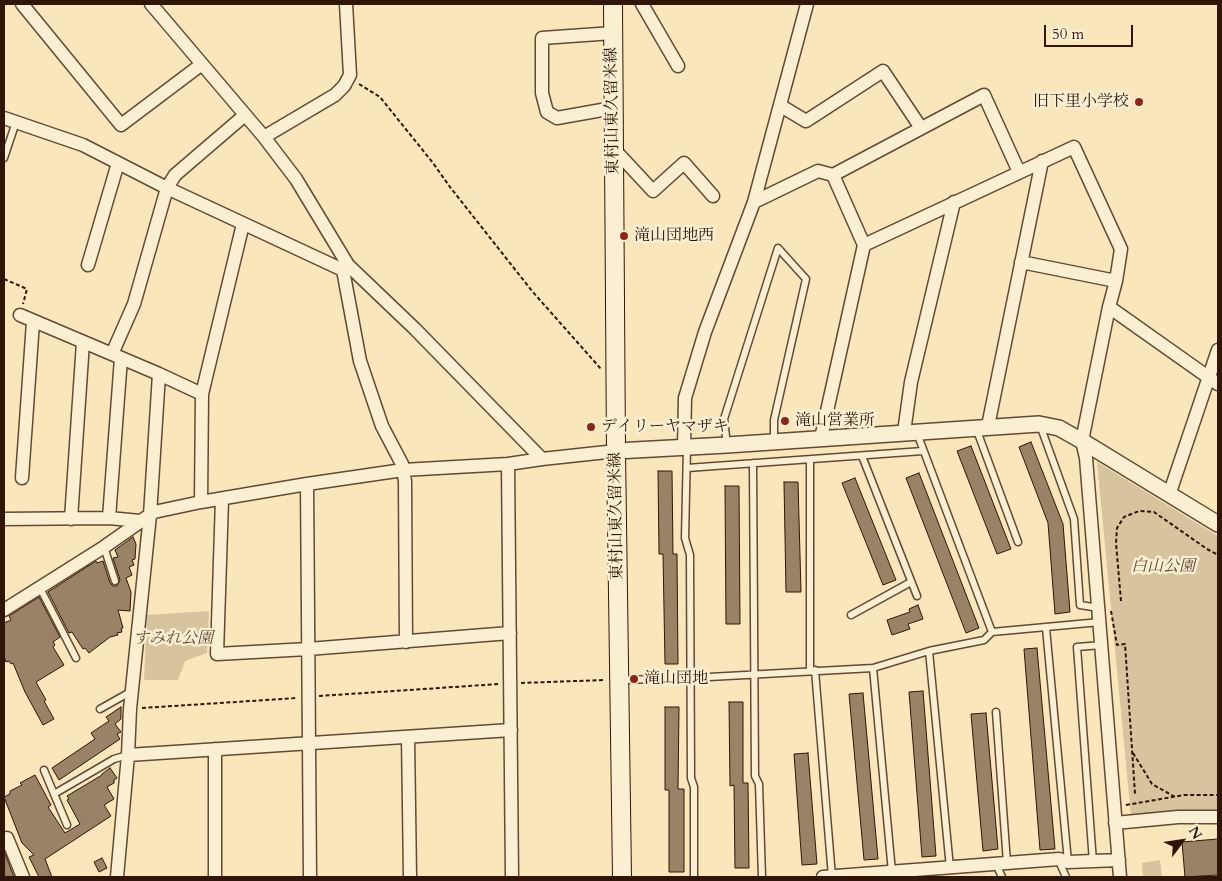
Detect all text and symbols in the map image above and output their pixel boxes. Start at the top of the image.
scale bar [1047,15,1136,47]
text: 50 m [1052,24,1084,44]
street label: 東村山東久留米線 [602,47,624,175]
place label: 旧下里小学校 [1033,92,1129,112]
marker: 旧下里小学校 [1133,96,1145,108]
place label: 滝山団地西 [634,226,714,246]
marker: 滝山団地西 [618,230,630,242]
place label: 滝山営業所 [795,411,875,431]
marker: 滝山営業所 [779,415,791,427]
place label: デイリーヤマザキ [601,417,729,437]
marker: デイリーヤマザキ [585,421,597,433]
street label: 東村山東久留米線 [606,452,628,580]
park label: 白山公園 [1131,557,1195,577]
park label: すみれ公園 [133,629,213,649]
place label: 滝山団地 [644,669,708,689]
marker: 滝山団地 [628,673,640,685]
north arrow [1157,816,1207,866]
text: N [1184,823,1207,843]

